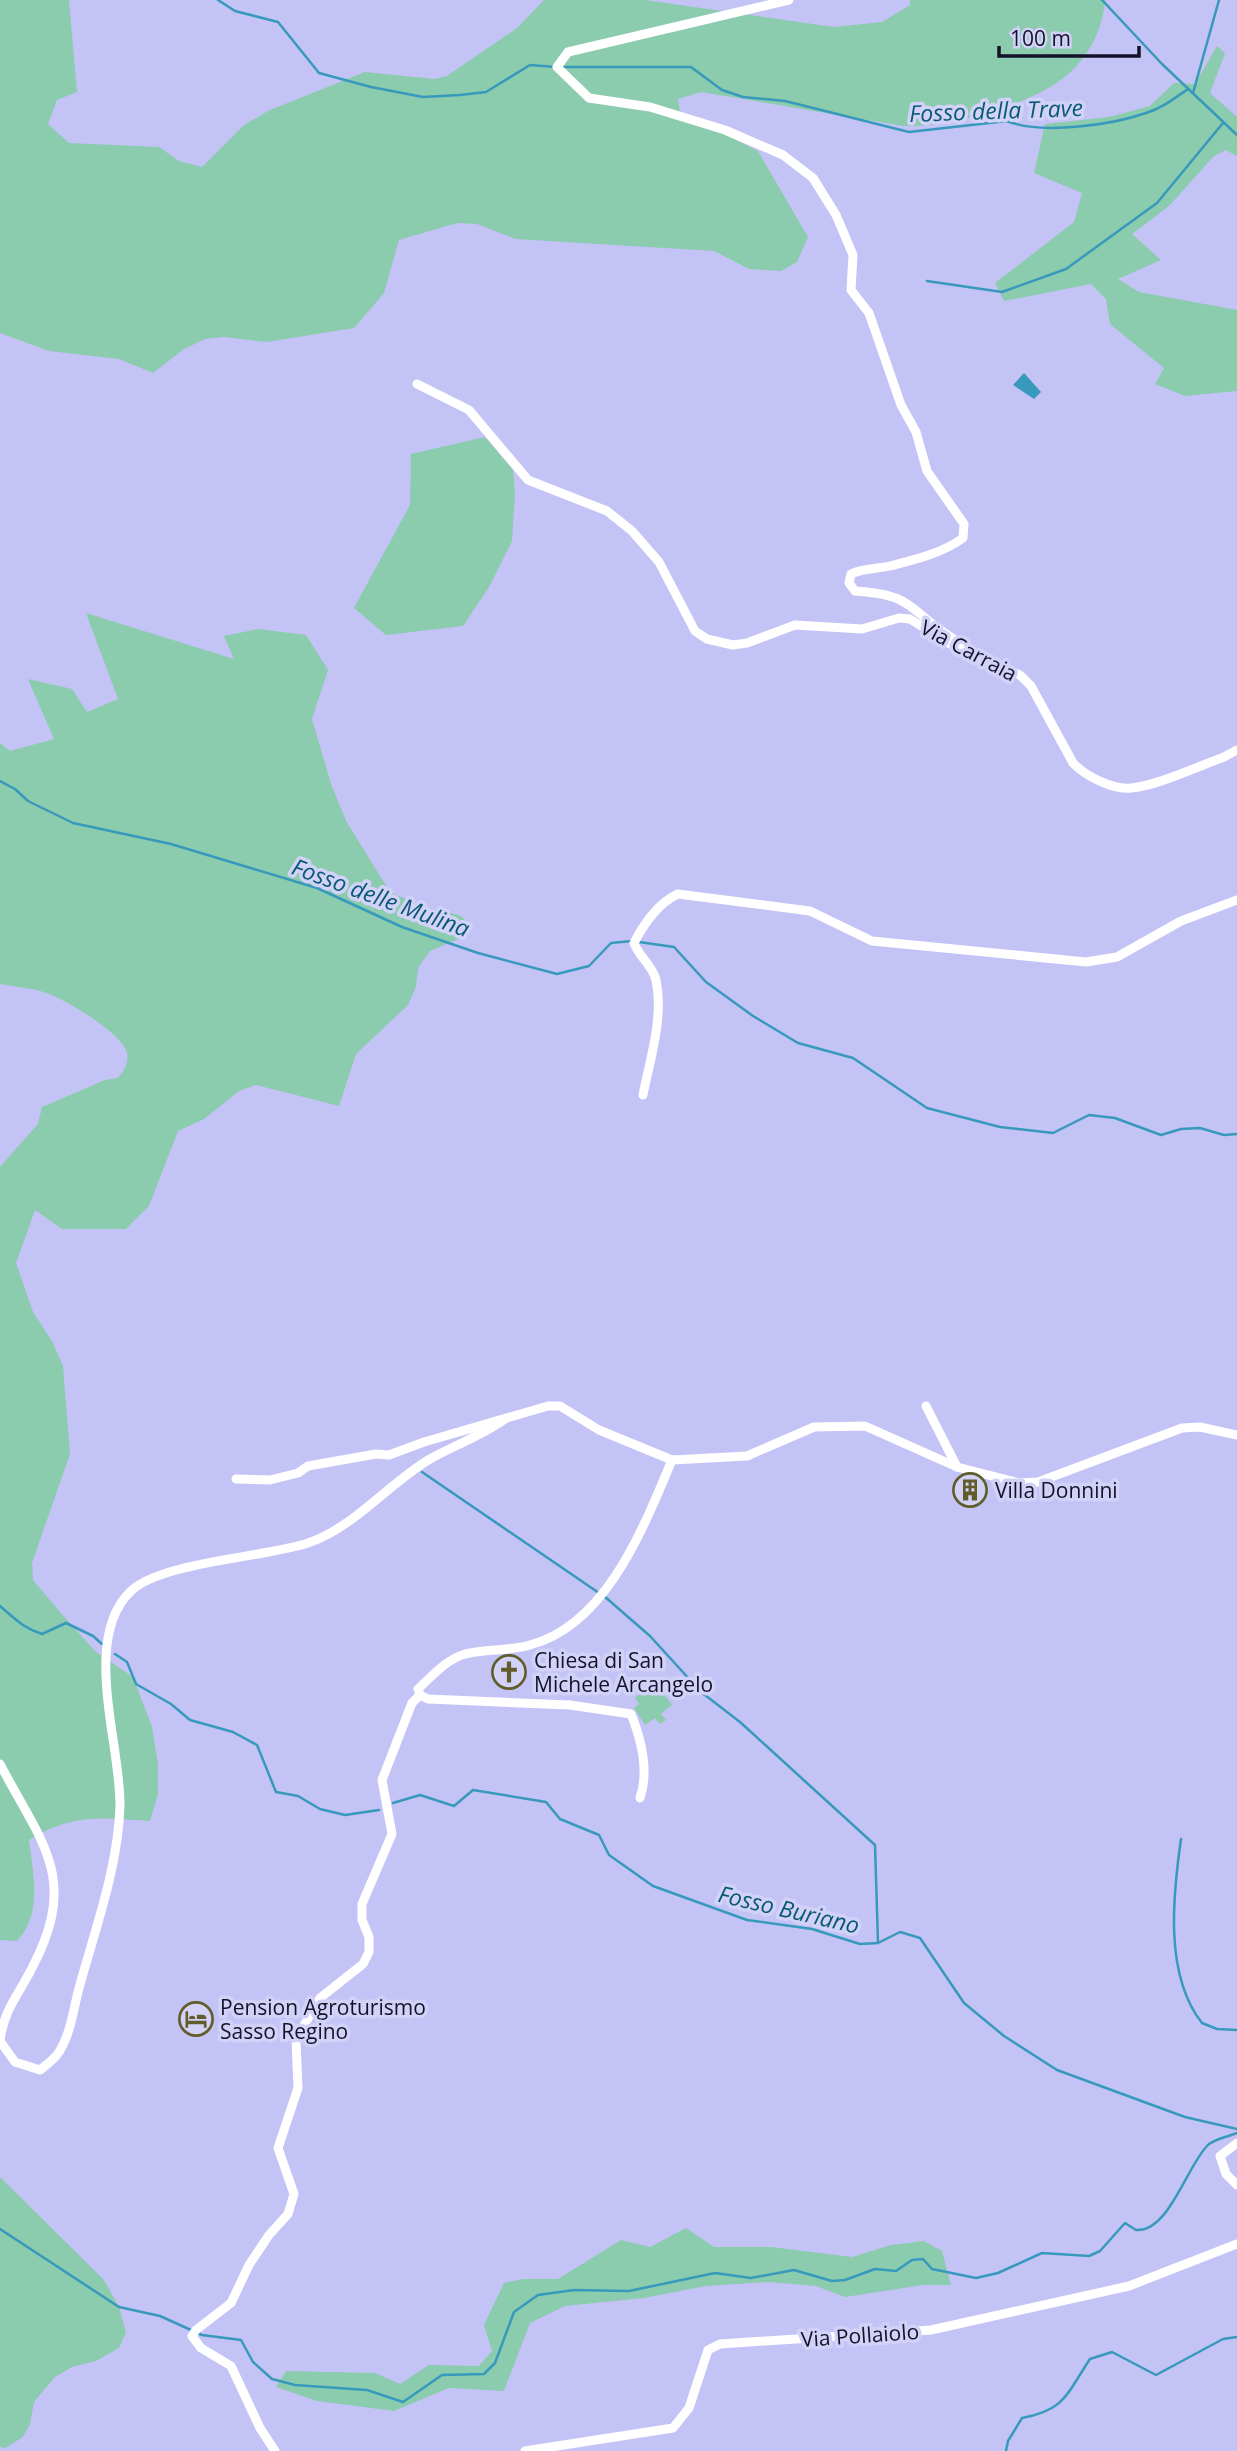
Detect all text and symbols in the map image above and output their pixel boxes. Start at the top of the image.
scale bar [999,14,1139,58]
text: 100 m [1010,24,1071,52]
water label: Fosso della Trave [909,91,1083,129]
street label: Via Carraia [916,613,1022,687]
water label: Fosso delle Mulina [288,850,474,944]
building icon: Villa Donnini [951,1471,989,1509]
place label: Villa Donnini [995,1476,1118,1504]
place label: Chiesa di San Michele Arcangelo [534,1646,713,1698]
church icon: Chiesa di San Michele Arcangelo [490,1653,528,1691]
water label: Fosso Buriano [715,1877,863,1941]
place label: Pension Agroturismo Sasso Regino [220,1993,426,2045]
hotel icon: Pension Agroturismo Sasso Regino [177,2000,215,2038]
street label: Via Pollaiolo [800,2317,920,2353]

